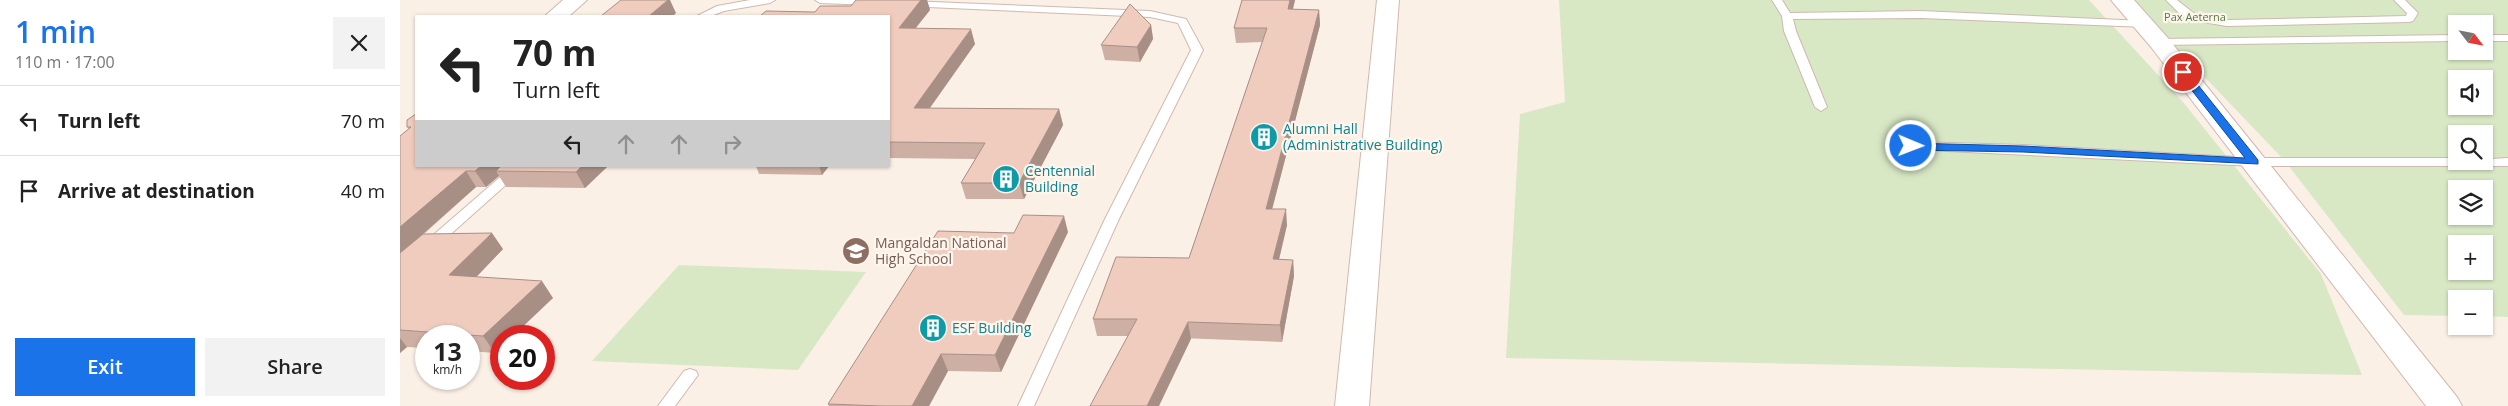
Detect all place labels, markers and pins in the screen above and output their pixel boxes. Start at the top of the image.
pin [2162,51,2204,93]
place label: Alumni Hall (Administrative Building) [1283,119,1442,154]
building icon: Alumni Hall (Administrative Building) [1249,122,1279,152]
place label: Centennial Building [1025,161,1095,196]
building icon: Centennial Building [991,164,1021,194]
place label: Mangaldan National High School [875,233,1007,268]
school or university icon: Mangaldan National High School [841,236,871,266]
building icon: ESF Building [918,313,948,343]
place label: ESF Building [952,318,1032,337]

